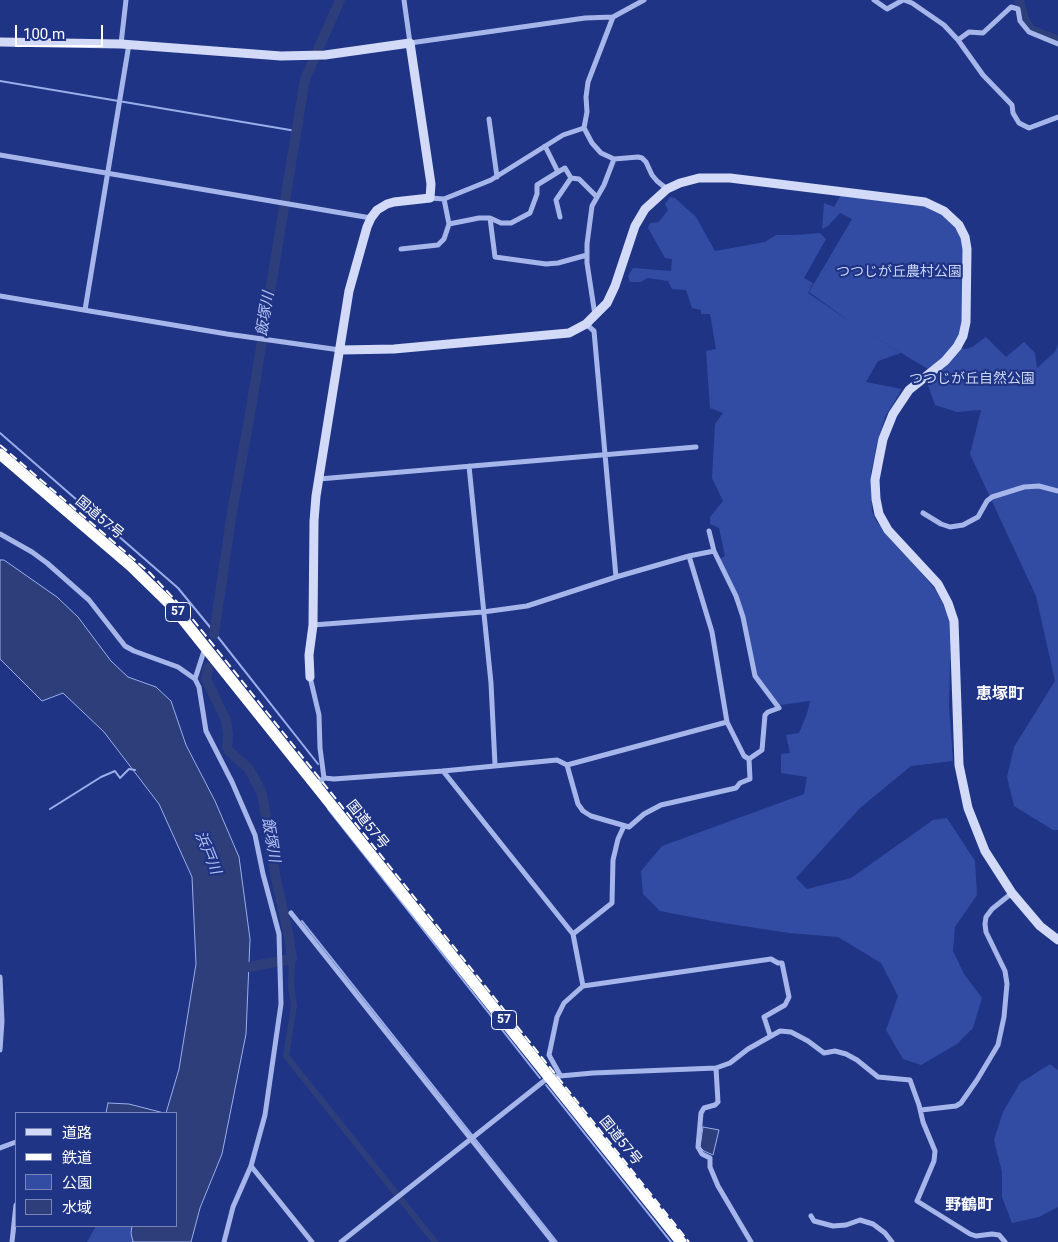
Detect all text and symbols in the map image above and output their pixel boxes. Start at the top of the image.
scale bar [18,15,105,47]
text: 100 m [23,25,65,43]
park label: つつじが丘農村公園 [836,264,962,280]
water label: 飯塚川 [254,290,278,338]
park label: つつじが丘自然公園 [909,371,1035,387]
street label: 国道57号 [71,493,127,543]
road number: 57 [166,602,190,622]
district label: 恵塚町 [976,685,1024,705]
street label: 国道57号 [342,797,392,853]
water label: 飯塚川 [257,816,283,864]
water label: 浜戸川 [190,829,224,877]
road number: 57 [492,1010,516,1030]
legend [15,1112,178,1227]
street label: 国道57号 [595,1113,645,1169]
text: 道路 [62,1124,92,1142]
text: 鉄道 [62,1149,92,1167]
text: 公園 [62,1174,92,1192]
district label: 野鶴町 [945,1196,993,1216]
text: 水域 [62,1199,92,1217]

